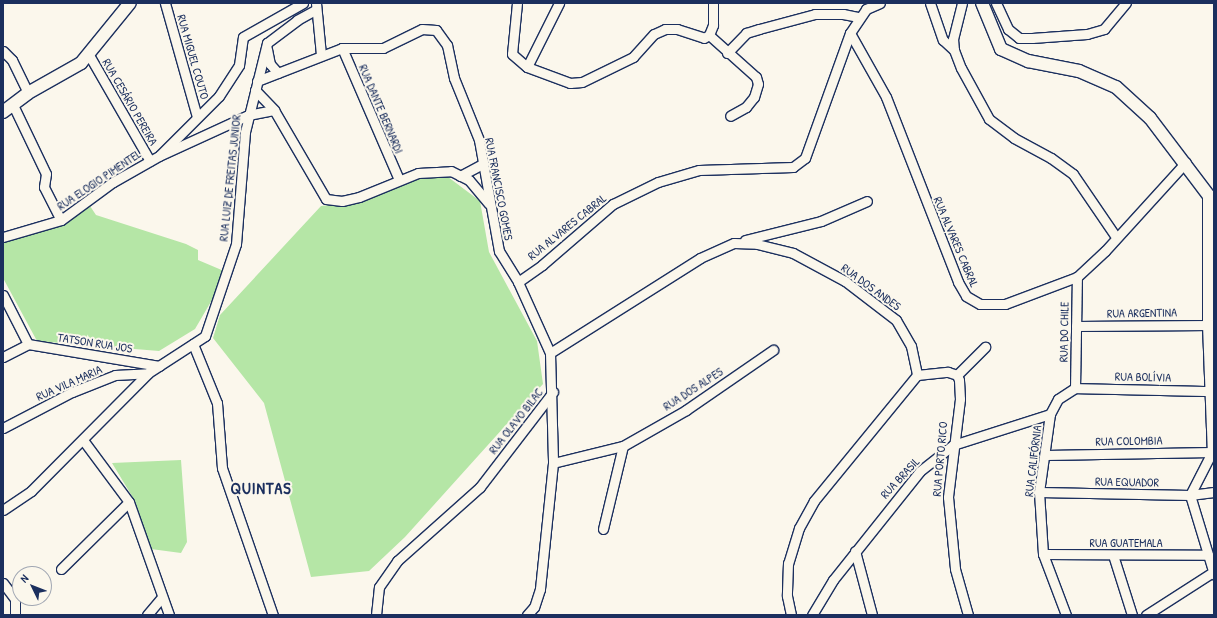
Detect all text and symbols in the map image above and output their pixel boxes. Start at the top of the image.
street label: RUA MIGUEL COUTO [174,13,212,101]
street label: RUA CESÁRIO PEREIRA [99,56,161,148]
street label: RUA DANTE BERNARDI [356,62,406,156]
street label: RUA LUIZ DE FREITAS JUNIOR [216,114,244,242]
street label: RUA FRANCISCO GOMES [482,137,516,241]
street label: RUA ELOGIO PIMENTEL [54,147,144,213]
street label: RUA ALVARES CABRAL [525,191,609,263]
street label: RUA ALVARES CABRAL [930,195,982,289]
street label: RUA DOS ANDES [838,261,904,313]
street label: RUA DO CHILE [1056,302,1072,362]
street label: RUA ARGENTINA [1107,305,1177,321]
street label: TATSON RUA JOS [56,330,134,356]
street label: RUA VILA MARIA [34,362,104,404]
street label: RUA DOS ALPES [660,364,726,414]
street label: RUA BOLÍVIA [1115,369,1171,385]
street label: RUA OLAVO BILAC [486,385,546,457]
street label: RUA PORTO RICO [930,421,950,497]
street label: RUA CALIFÓRNIA [1021,424,1045,498]
street label: RUA COLOMBIA [1095,433,1163,449]
street label: RUA BRASIL [877,454,923,502]
street label: RUA EQUADOR [1095,474,1159,490]
district label: QUINTAS [230,478,292,498]
street label: RUA GUATEMALA [1089,536,1163,550]
north arrow [12,566,52,606]
text: N [17,572,31,585]

